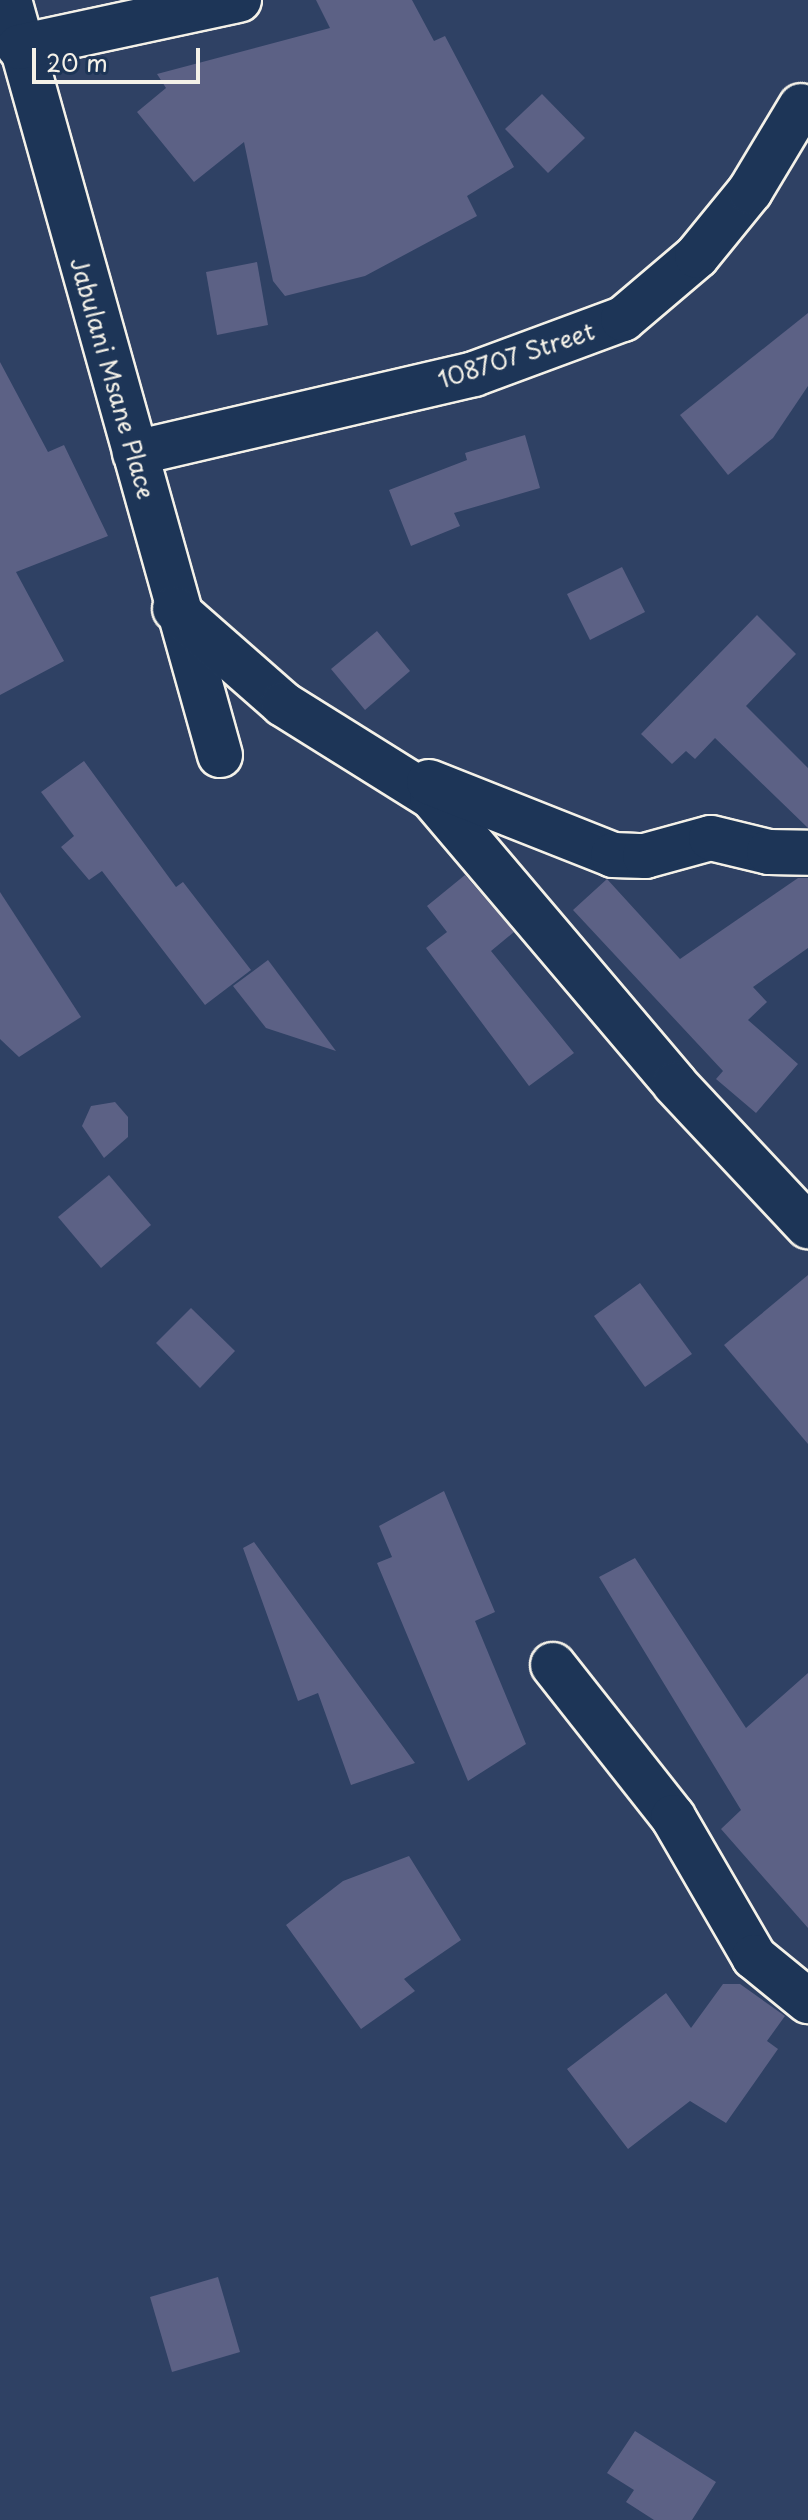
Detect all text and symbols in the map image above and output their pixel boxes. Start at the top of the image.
scale bar [36,32,204,82]
text: 20 m [46,44,108,80]
street label: Jabulani Msane Place [65,253,161,503]
street label: 108707 Street [434,316,598,394]

